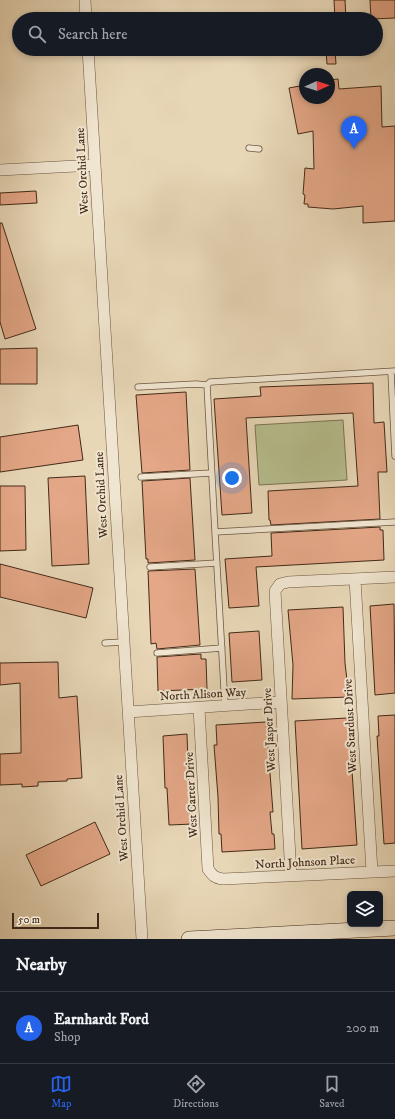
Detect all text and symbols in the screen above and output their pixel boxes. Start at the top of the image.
search box [12,12,383,56]
icon: search [26,23,48,45]
text: Search here [58,25,127,44]
north arrow [299,68,335,104]
pin: A [341,116,367,149]
street label: West Orchid Lane [73,127,92,216]
street label: West Orchid Lane [92,451,111,540]
your location [222,468,242,488]
street label: West Stardust Drive [341,678,361,775]
street label: North Alison Way [159,685,247,704]
street label: West Jasper Drive [260,688,279,773]
street label: West Carter Drive [182,752,201,839]
street label: West Orchid Lane [111,774,132,863]
street label: North Johnson Place [255,852,355,873]
map controls [347,891,383,927]
button: layers [347,891,383,927]
scale bar [12,911,99,930]
text: 50 m [18,913,40,927]
text: Nearby [16,954,66,976]
text: Earnhardt Ford [54,1010,149,1029]
text: A [25,1020,33,1036]
text: 200 m [346,1020,379,1036]
text: Shop [54,1029,80,1045]
tab: Map [50,1073,72,1111]
tab: Directions [173,1073,219,1111]
tab: Saved [319,1073,345,1111]

